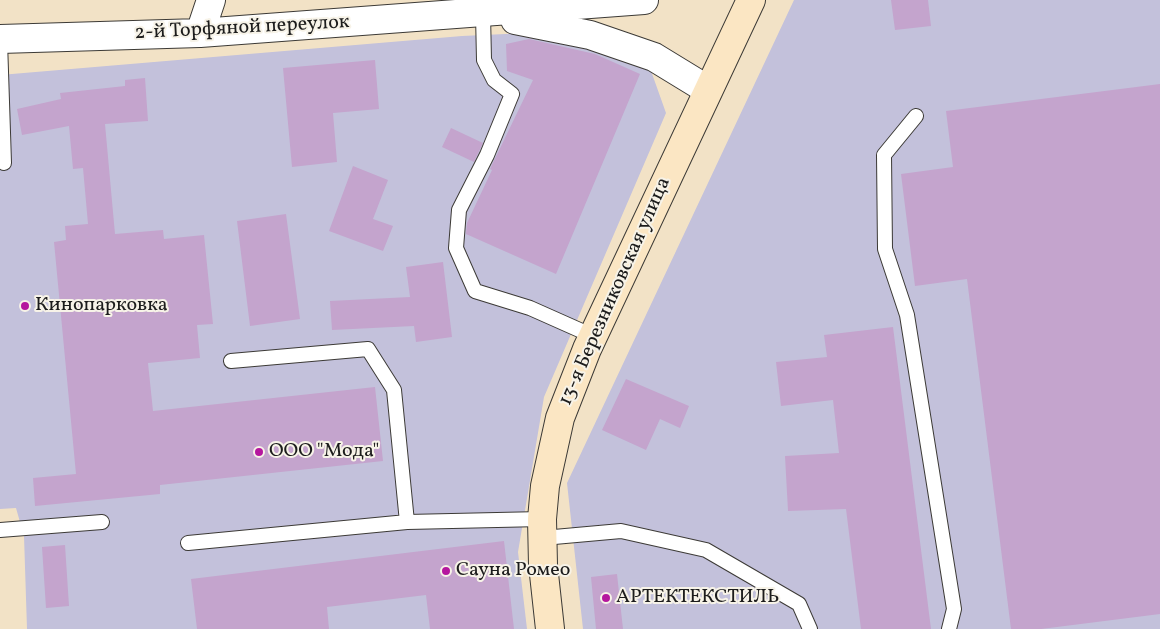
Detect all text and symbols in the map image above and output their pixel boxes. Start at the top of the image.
street label: 2-й Торфяной переулок [134,11,350,47]
street label: 13-я Березниковская улица [555,174,677,410]
place label: Кинопарковка [35,294,168,318]
marker: Кинопарковка [19,300,31,312]
place label: ООО "Мода" [269,440,379,464]
marker: ООО "Мода" [253,446,265,458]
place label: Сауна Ромео [456,559,570,583]
marker: Сауна Ромео [440,565,452,577]
place label: АРТЕКТЕКСТИЛЬ [616,586,780,610]
marker: АРТЕКТЕКСТИЛЬ [600,592,612,604]

